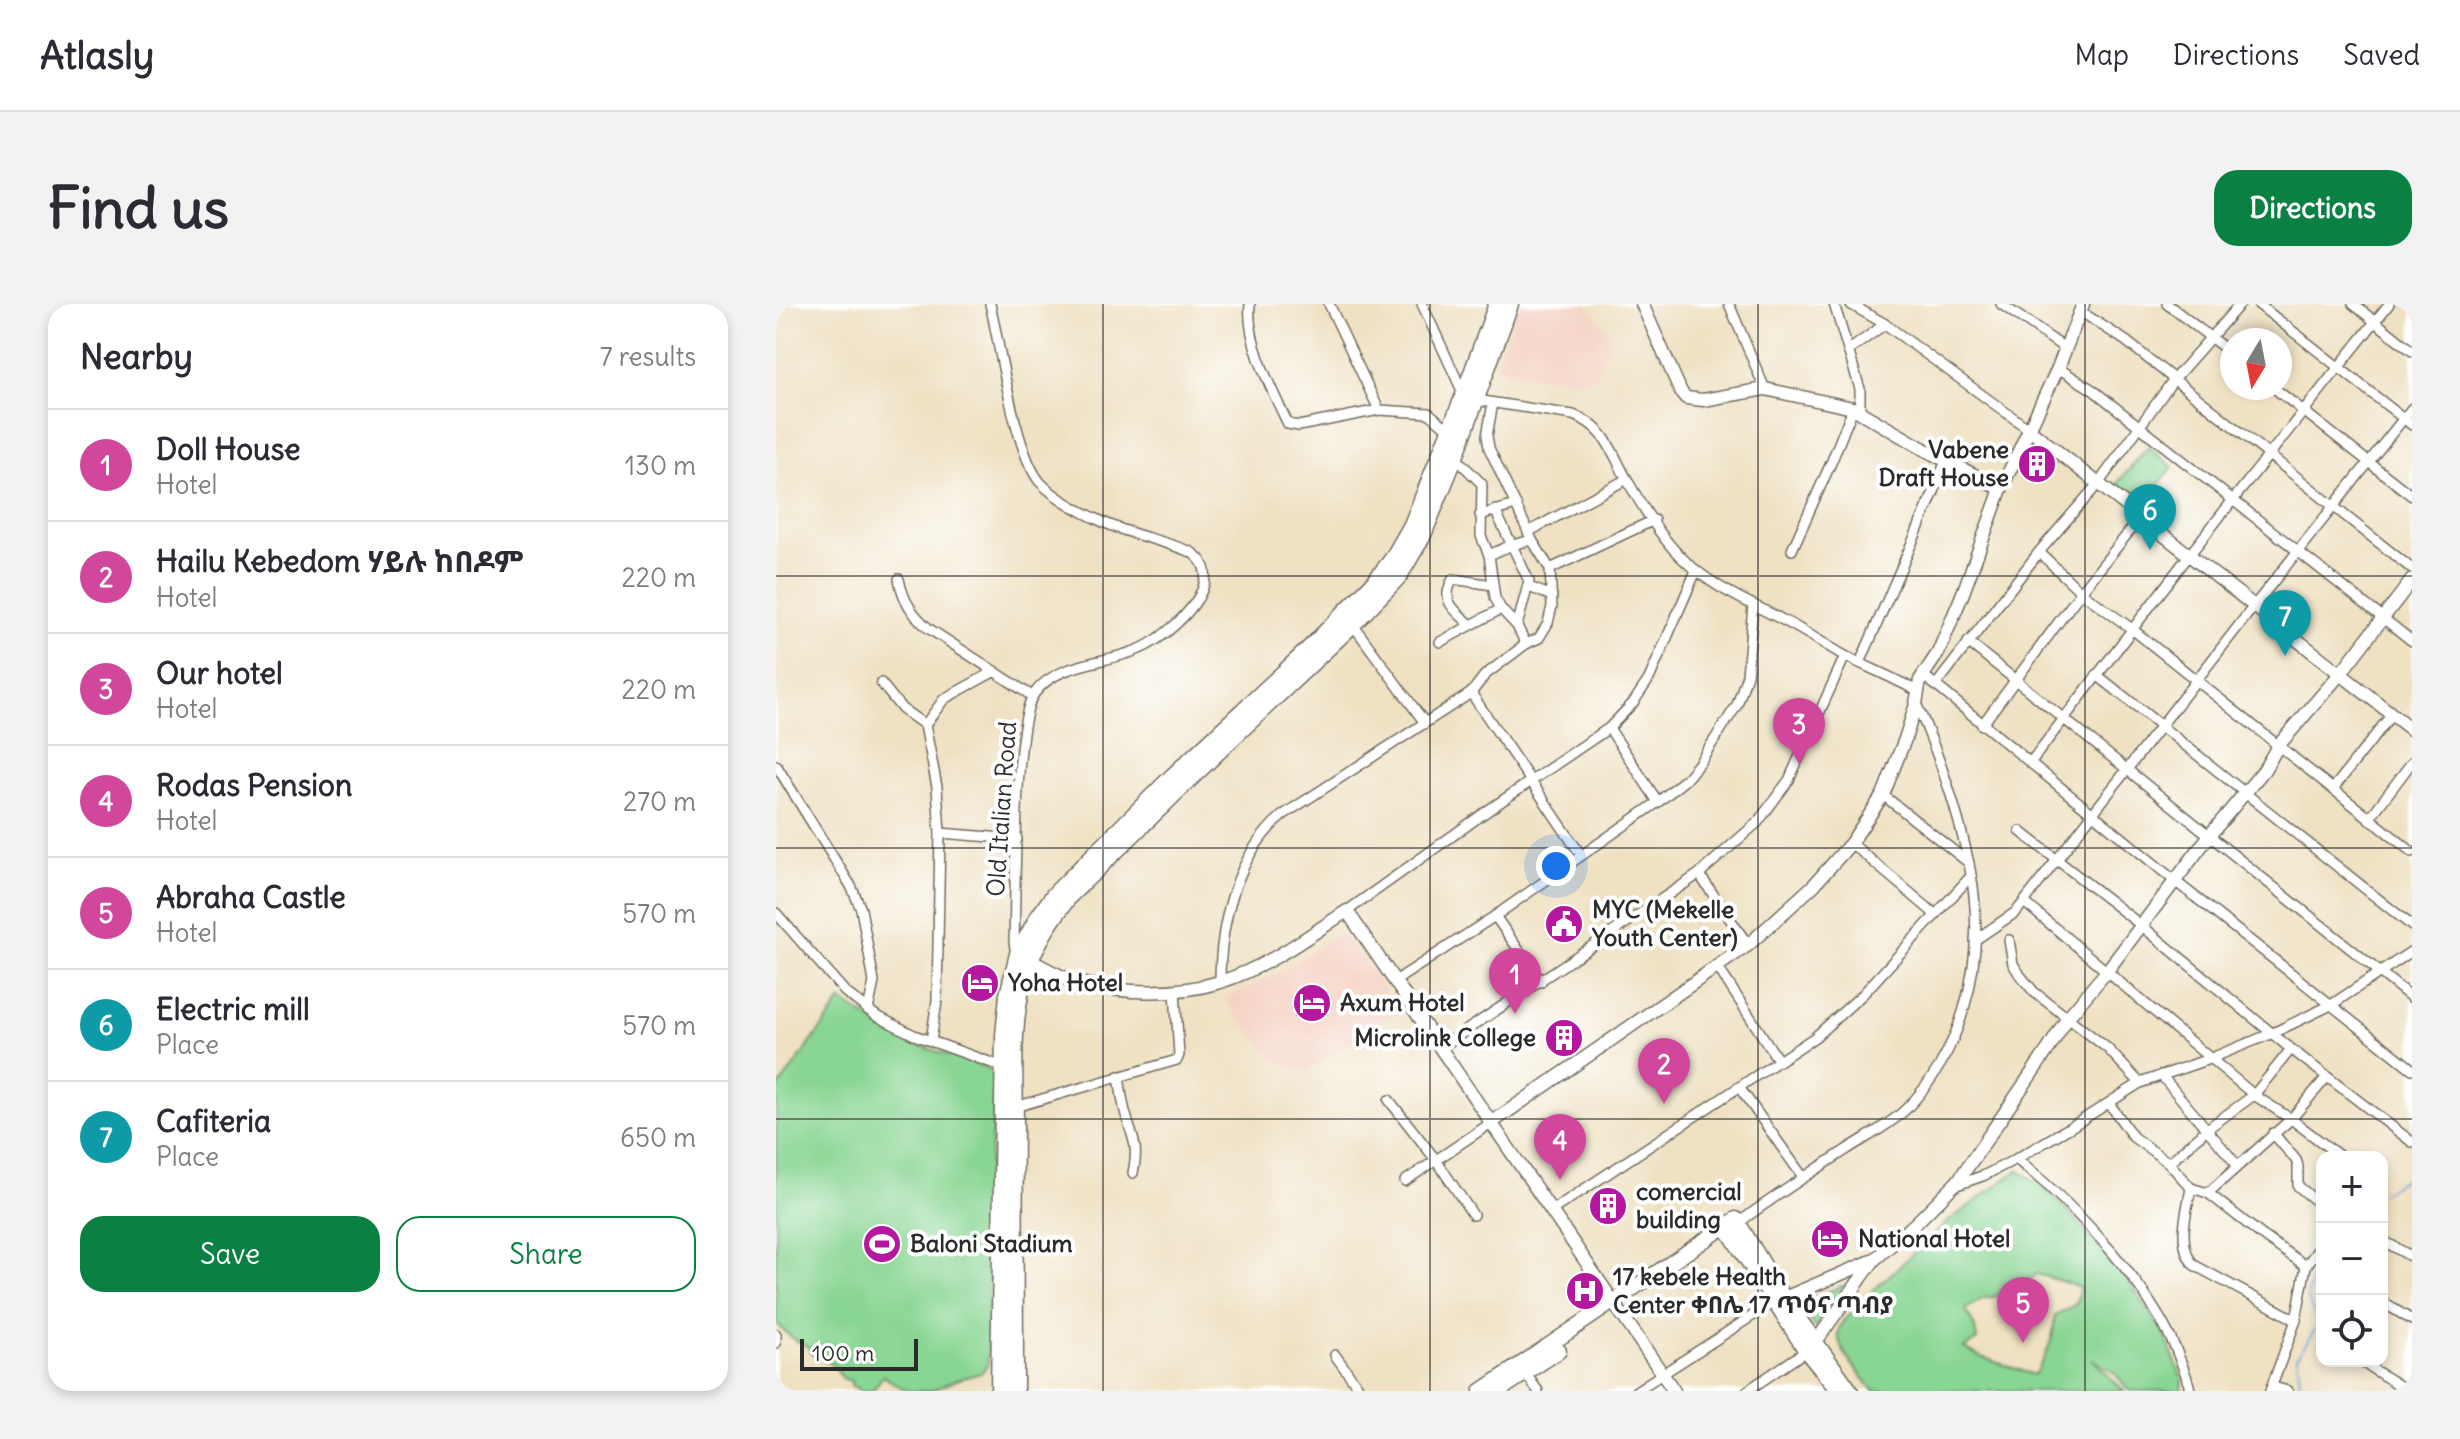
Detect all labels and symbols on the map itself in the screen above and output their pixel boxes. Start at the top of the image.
north arrow [2220,328,2292,400]
place label: Vabene Draft House [1879,434,2009,492]
building icon: Vabene Draft House [2016,443,2058,485]
pin: 6 [2124,484,2176,550]
pin: 7 [2259,590,2311,656]
pin: 3 [1773,698,1825,764]
street label: Old Italian Road [980,720,1022,898]
your location [1536,846,1576,886]
place label: MYC (Mekelle Youth Center) [1591,894,1738,952]
public building icon: MYC (Mekelle Youth Center) [1543,903,1585,945]
pin: 1 [1489,948,1541,1014]
hotel icon: Yoha Hotel [959,962,1001,1004]
place label: Yoha Hotel [1007,967,1123,997]
hotel icon: Axum Hotel [1291,982,1333,1024]
place label: Axum Hotel [1340,987,1465,1017]
building icon: Microlink College [1543,1017,1585,1059]
place label: Microlink College [1354,1022,1536,1052]
pin: 2 [1638,1038,1690,1104]
pin: 4 [1534,1114,1586,1180]
place label: comercial building [1636,1176,1742,1234]
building icon: comercial building [1587,1185,1629,1227]
hotel icon: National Hotel [1809,1218,1851,1260]
sports icon: Baloni Stadium [861,1223,903,1265]
place label: National Hotel [1858,1223,2010,1253]
place label: Baloni Stadium [910,1228,1072,1258]
place label: 17 kebele Health Center ቀበሌ 17 ጥዕና ጣብያ [1613,1261,1893,1319]
hospital icon: 17 kebele Health Center ቀበሌ 17 ጥዕና ጣብያ [1564,1270,1606,1312]
pin: 5 [1997,1277,2049,1343]
scale bar [800,1335,918,1371]

